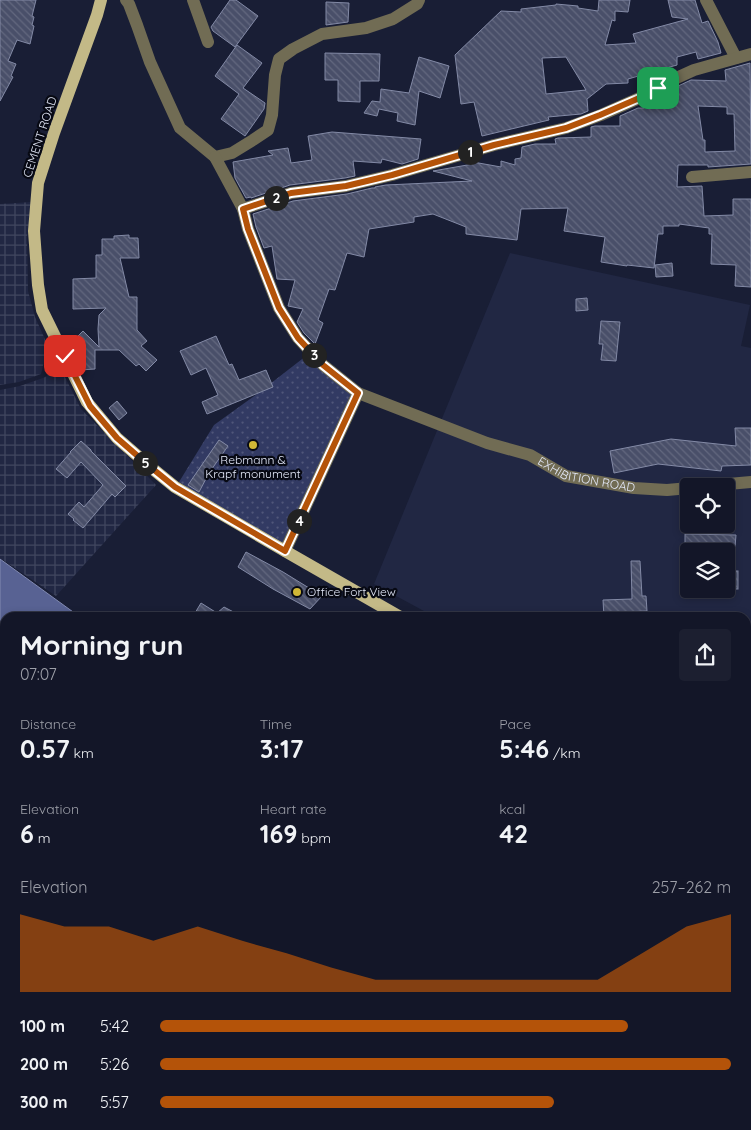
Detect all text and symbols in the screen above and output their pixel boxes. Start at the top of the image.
pin [637,67,679,109]
icon: arrive [644,74,672,102]
street label: CEMENT ROAD [19,94,60,179]
pin: 1 [458,140,482,164]
text: 1 [468,143,473,161]
pin: 2 [264,186,288,210]
text: 2 [273,189,280,207]
pin [44,335,86,377]
icon: check [51,342,79,370]
pin: 3 [302,342,326,368]
text: 3 [311,346,318,364]
marker: Rebmann & Krapf monument [247,439,259,451]
pin: 5 [132,450,158,476]
place label: Rebmann & Krapf monument [205,452,301,481]
street label: EXHIBITION ROAD [535,453,637,495]
text: 5 [141,454,150,472]
map controls [680,478,735,598]
button: locate [680,478,735,533]
pin: 4 [286,508,312,534]
text: 4 [295,512,304,530]
button: layers [680,543,735,598]
place label: Office Fort View [307,584,396,599]
marker: Office Fort View [291,586,303,598]
text: Morning run [20,627,184,662]
button: share [679,629,731,681]
text: 07:07 [20,664,57,684]
text: Distance [20,715,76,733]
text: Time [260,715,292,733]
text: Pace [499,715,531,733]
text: 0.57 [20,733,70,764]
text: 3:17 [260,733,303,764]
text: 5:46 [499,733,549,764]
text: km [70,744,94,762]
text: /km [549,744,580,762]
text: Elevation [20,800,79,818]
text: Heart rate [260,800,326,818]
text: kcal [499,800,525,818]
text: 6 [20,818,34,849]
text: 169 [260,818,297,849]
text: 42 [499,818,528,849]
text: m [34,829,50,847]
text: bpm [297,829,331,847]
text: Elevation [20,877,87,897]
text: 257–262 m [652,877,731,897]
text: 100 m [20,1016,65,1036]
text: 5:42 [100,1016,129,1036]
text: 200 m [20,1054,68,1074]
text: 5:26 [100,1054,129,1074]
text: 300 m [20,1092,67,1112]
text: 5:57 [100,1092,129,1112]

